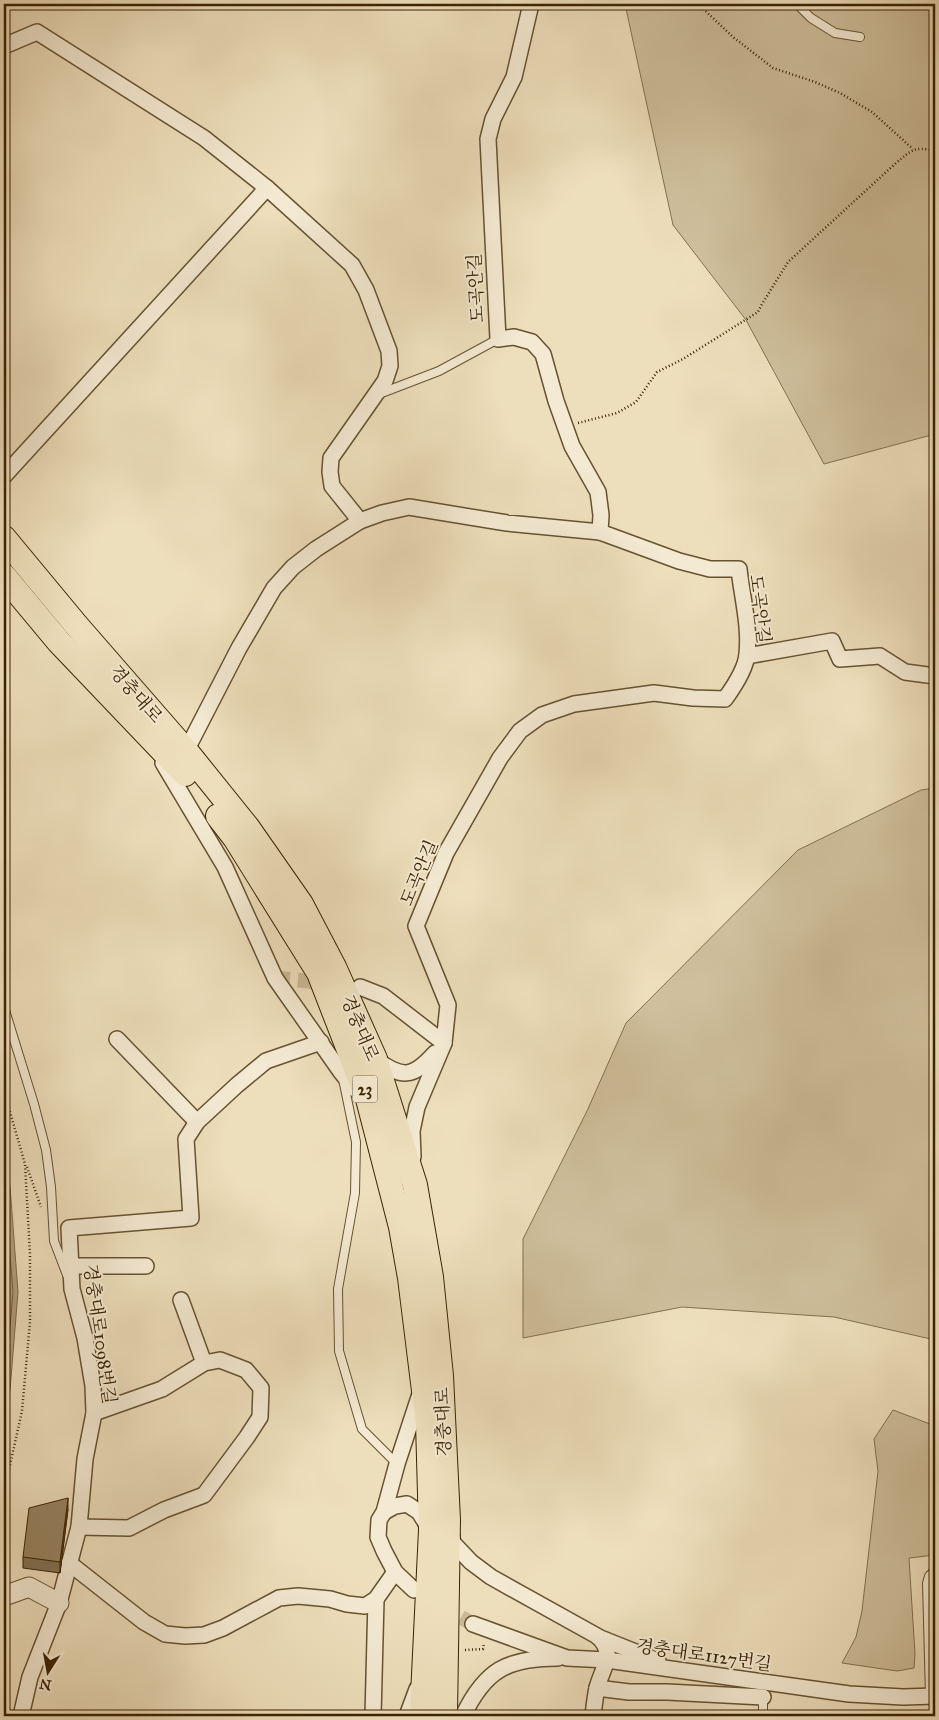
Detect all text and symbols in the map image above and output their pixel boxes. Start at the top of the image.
street label: 도곡안길 [463,253,489,323]
street label: 도곡안길 [745,573,775,645]
street label: 경충대로 [105,661,167,727]
street label: 도곡안길 [395,837,443,909]
street label: 경충대로 [336,992,384,1064]
road number: 23 [352,1076,378,1102]
street label: 경충대로1098번길 [79,1263,121,1405]
street label: 경충대로 [431,1387,455,1457]
street label: 경충대로1127번길 [635,1635,773,1675]
north arrow [22,1648,72,1698]
text: N [38,1675,53,1694]

